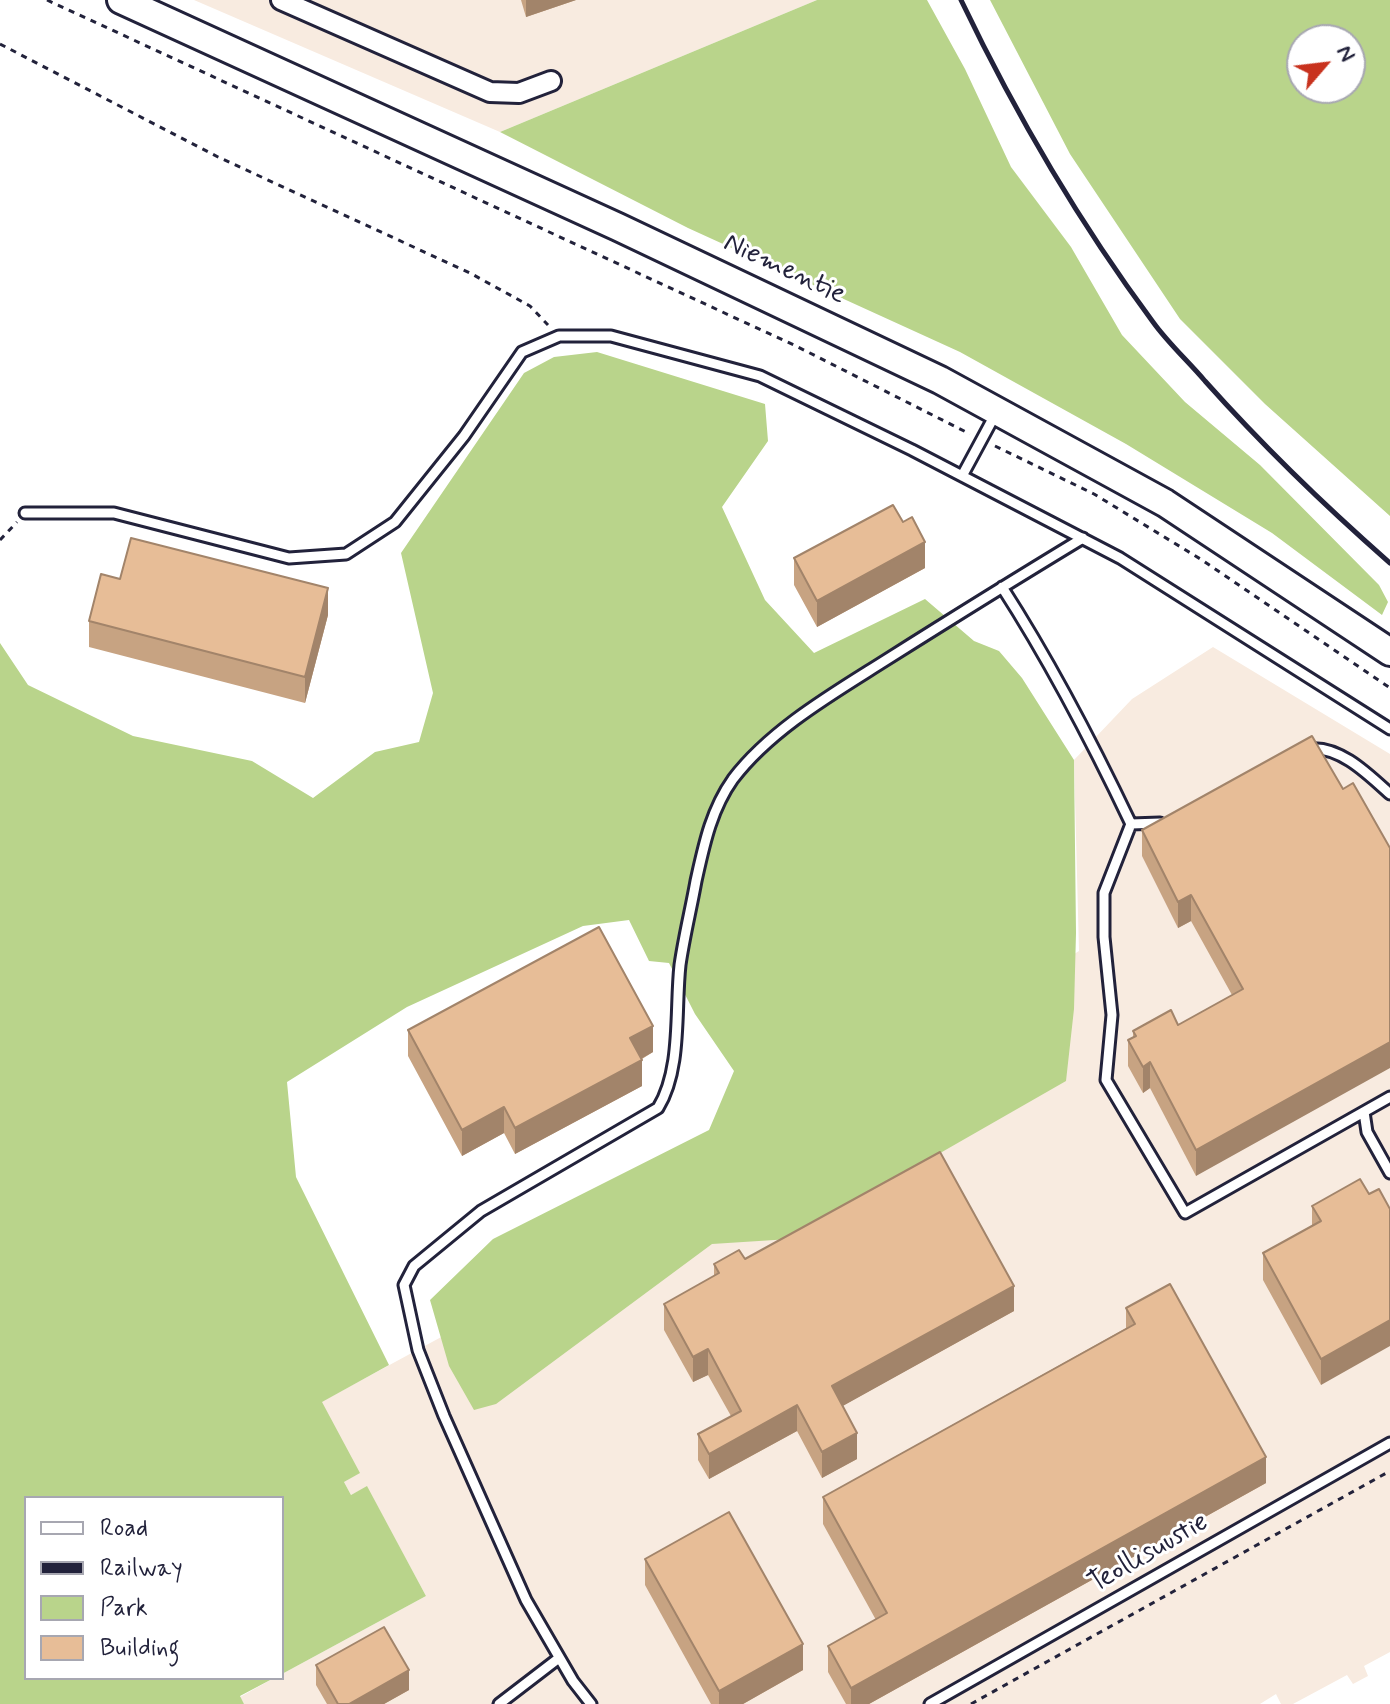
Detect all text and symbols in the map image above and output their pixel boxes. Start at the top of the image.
north arrow [1286,24,1366,104]
text: N [1330,41,1361,67]
street label: Niementie [718,227,850,313]
legend [24,1496,284,1680]
street label: Teollisuustie [1083,1506,1215,1602]
text: Road [100,1513,148,1544]
text: Railway [100,1553,183,1584]
text: Park [100,1593,148,1624]
text: Building [100,1633,180,1664]

